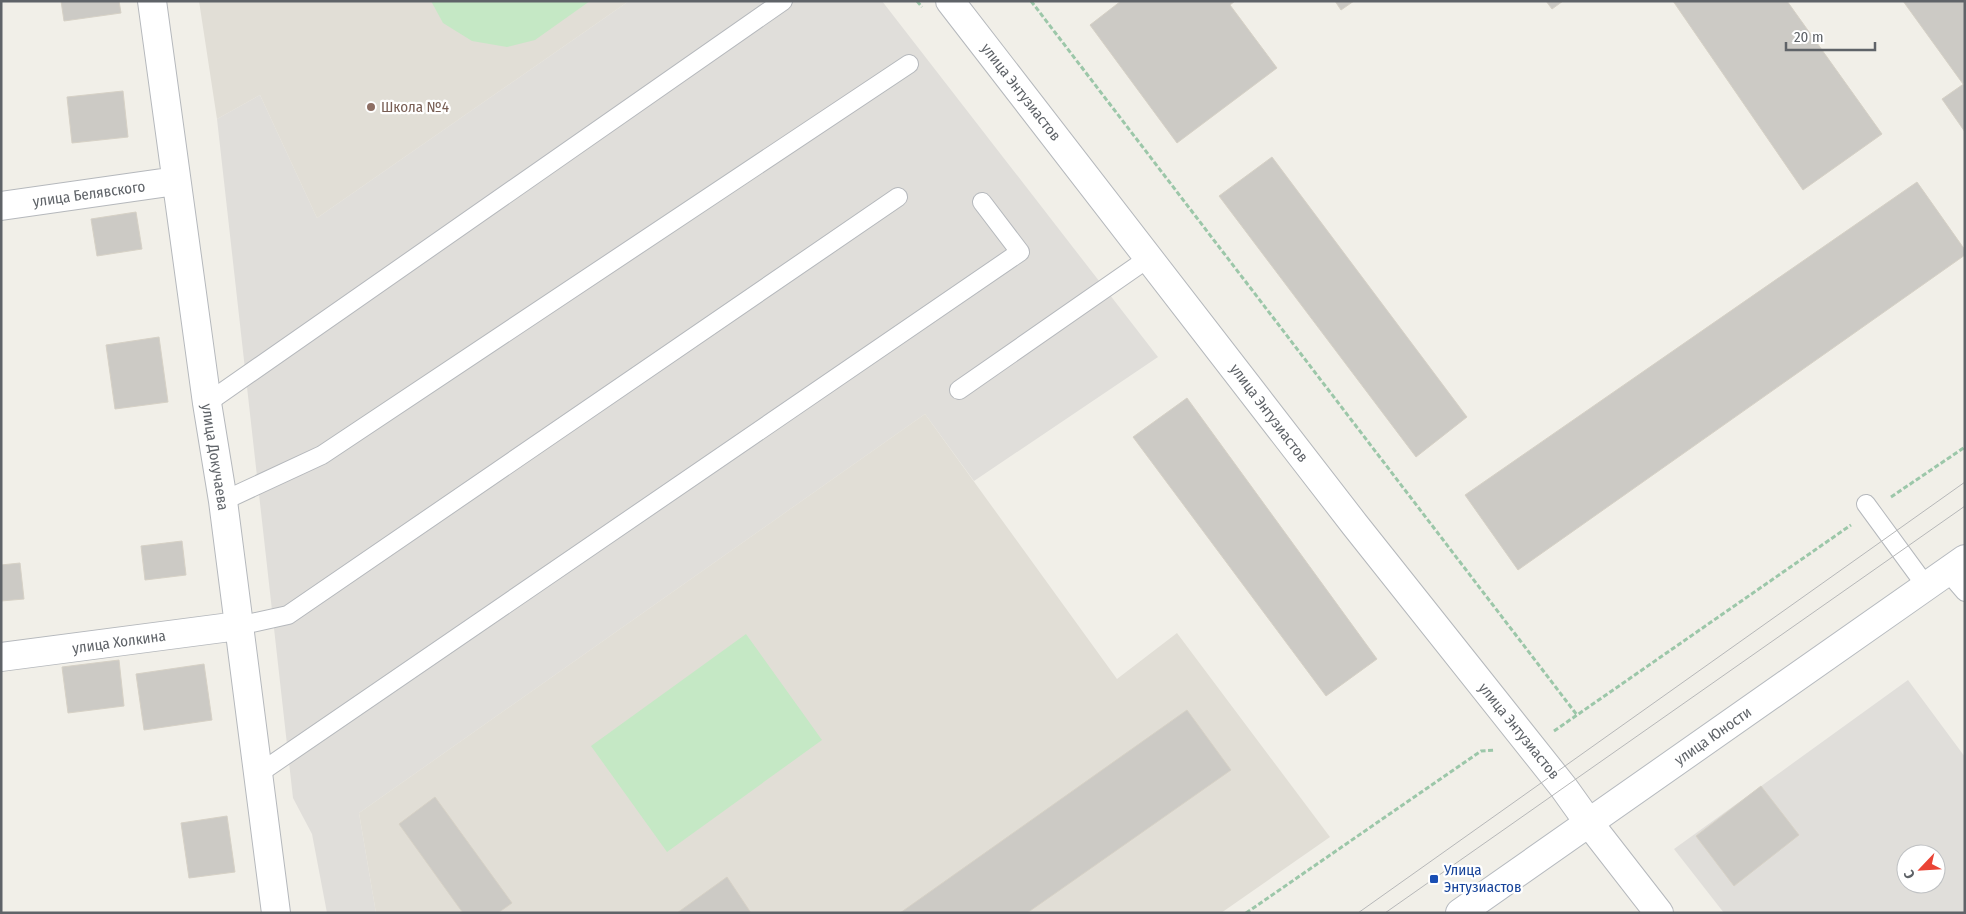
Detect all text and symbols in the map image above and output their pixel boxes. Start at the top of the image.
scale bar [1786,20,1875,52]
text: 20 m [1794,28,1824,46]
street label: улица Энтузиастов [977,40,1065,144]
place label: Школа №4 [381,98,449,116]
marker: Школа №4 [365,101,377,113]
street label: улица Белявского [32,177,147,211]
street label: улица Энтузиастов [1226,360,1312,466]
street label: улица Докучаева [198,402,232,512]
street label: улица Холкина [71,627,167,657]
street label: улица Энтузиастов [1475,679,1563,783]
street label: улица Юности [1671,703,1755,769]
north arrow [1896,844,1946,894]
place label: Улица Энтузиастов [1443,861,1522,896]
text: С [1900,867,1919,881]
marker: Улица Энтузиастов [1428,873,1440,885]

